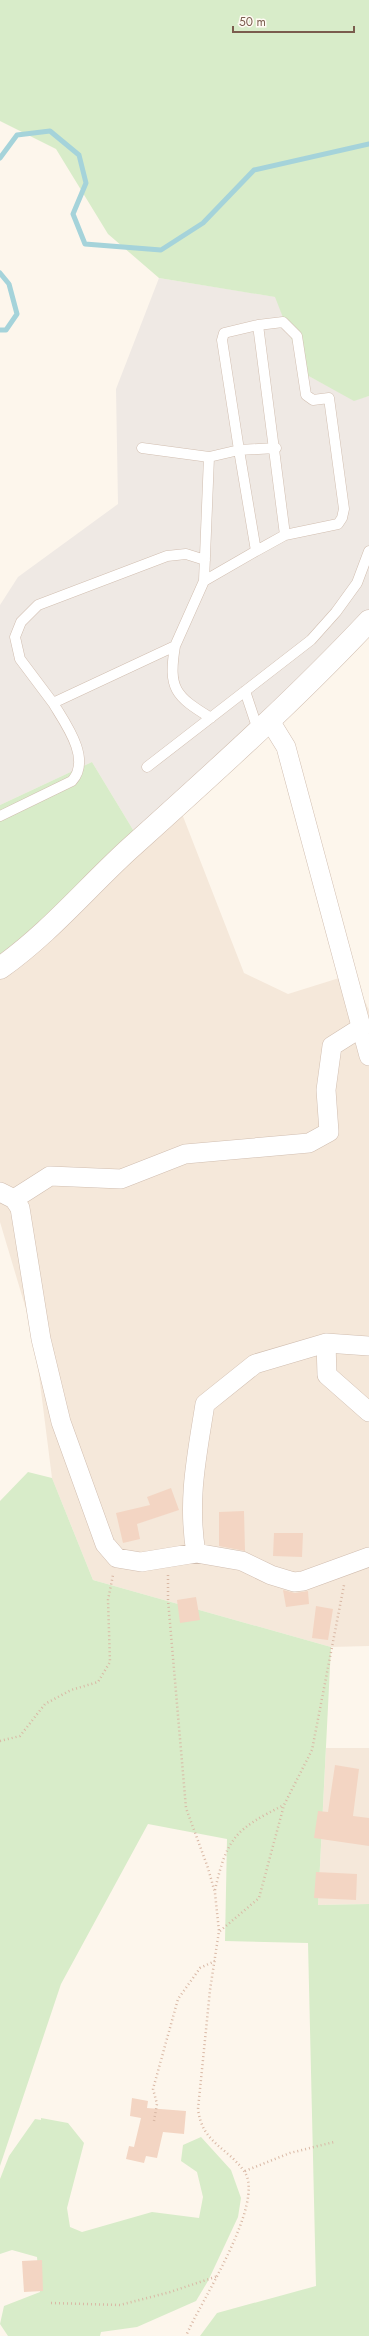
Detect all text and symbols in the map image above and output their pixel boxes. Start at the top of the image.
scale bar [233,8,354,34]
text: 50 m [239,13,266,31]

